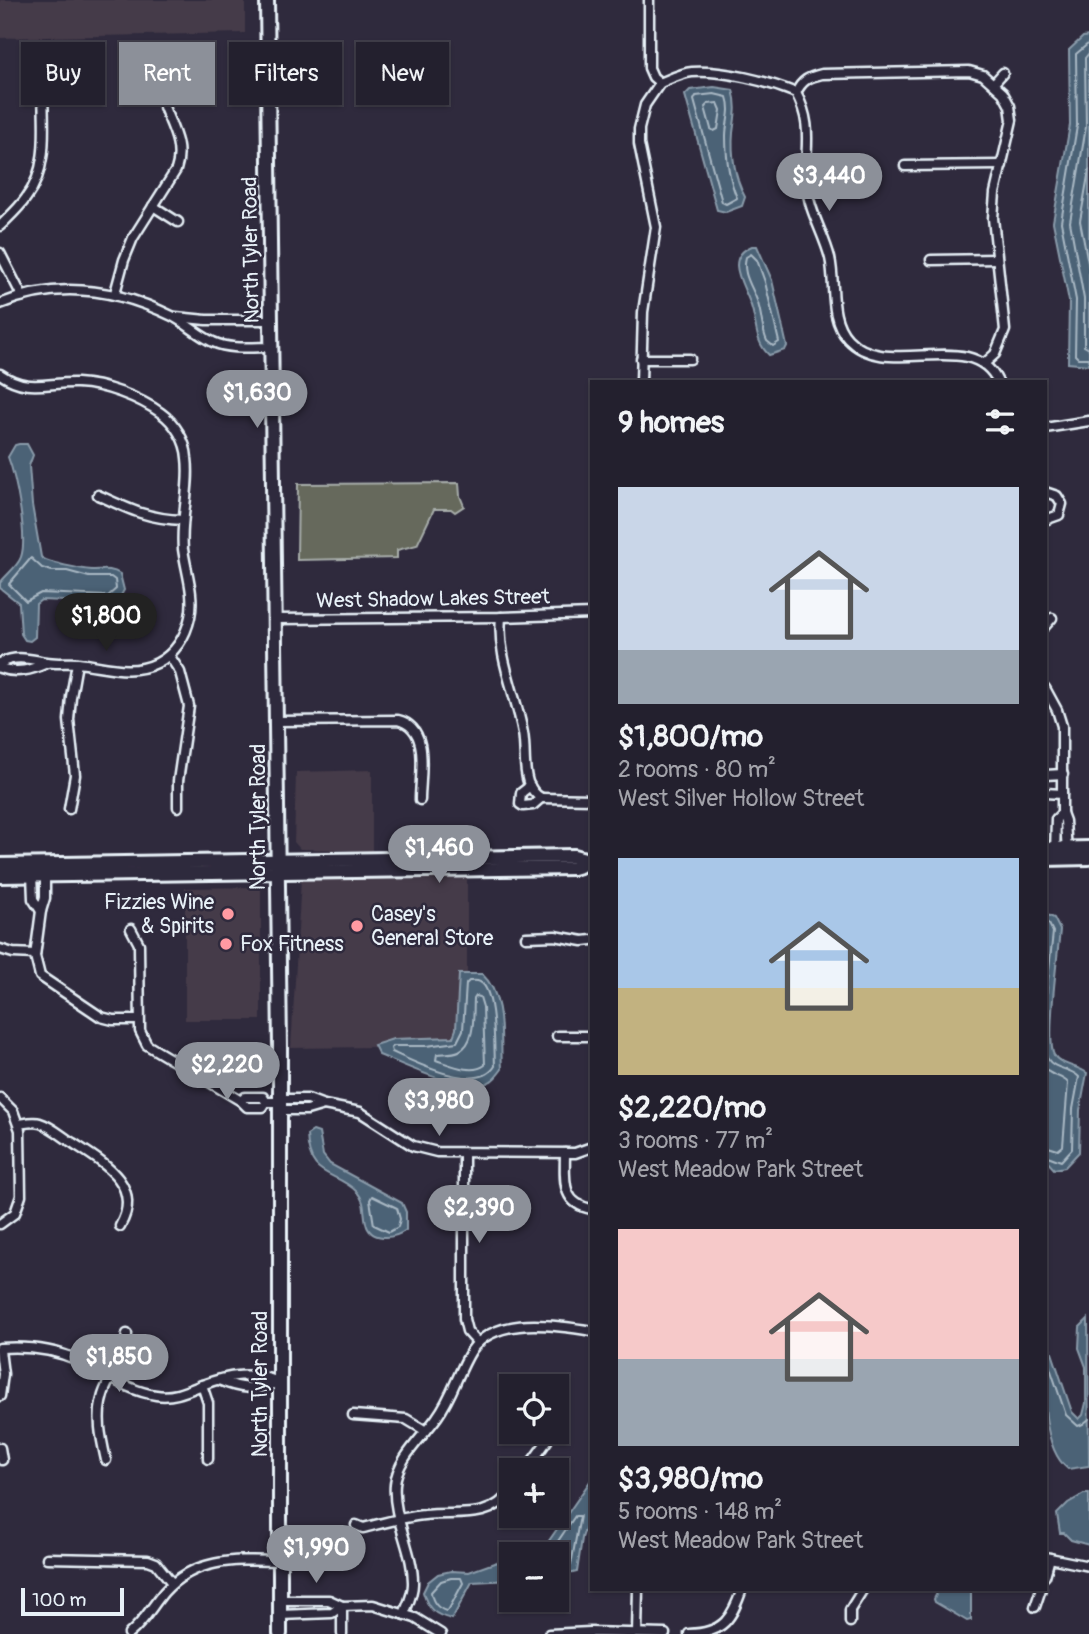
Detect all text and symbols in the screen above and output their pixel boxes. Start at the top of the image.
chip: Buy [21,42,105,105]
chip: Rent [119,42,215,105]
chip: Filters [229,42,342,105]
chip: New [356,42,449,105]
pin: $3,440 [772,154,886,213]
text: $3,440 [792,161,866,190]
street label: North Tyler Road [236,176,266,324]
pin: $1,630 [200,370,314,430]
text: $1,630 [222,378,292,407]
icon: filters [981,403,1019,441]
text: 9 homes [618,404,724,441]
icon: home [756,532,882,658]
street label: West Shadow Lakes Street [316,583,551,615]
pin: $1,800 [49,594,163,653]
text: $1,800 [71,601,141,630]
text: $1,800/mo [618,718,763,755]
street label: North Tyler Road [245,744,272,890]
text: 2 rooms · 80 m² [618,755,776,784]
text: West Silver Hollow Street [618,784,864,813]
pin: $1,460 [382,826,496,885]
text: $1,460 [404,833,474,862]
place label: Fizzies Wine & Spirits [104,889,215,940]
place label: Casey's General Store [371,901,494,952]
icon: home [756,903,882,1029]
marker: Fizzies Wine & Spirits [220,906,236,922]
marker: Casey's General Store [349,918,365,934]
place label: Fox Fitness [240,931,344,958]
marker: Fox Fitness [218,936,234,952]
pin: $2,220 [170,1042,284,1102]
text: $2,220 [191,1050,263,1079]
pin: $3,980 [382,1078,496,1138]
text: $3,980 [404,1086,474,1115]
text: $2,220/mo [618,1089,766,1126]
text: 3 rooms · 77 m² [618,1126,773,1155]
text: West Meadow Park Street [618,1155,863,1184]
pin: $2,390 [422,1186,536,1245]
text: $2,390 [443,1193,515,1222]
icon: home [756,1274,882,1400]
street label: North Tyler Road [247,1311,274,1457]
pin: $1,850 [62,1334,176,1394]
text: $1,850 [85,1342,153,1371]
map controls [499,1374,569,1612]
button: locate [499,1374,569,1444]
button: + [499,1458,569,1528]
text: $3,980/mo [618,1460,763,1497]
text: 5 rooms · 148 m² [618,1497,782,1526]
pin: $1,990 [259,1526,373,1585]
text: West Meadow Park Street [618,1526,863,1555]
text: $1,990 [283,1533,349,1562]
button: − [499,1542,569,1612]
scale bar [21,1585,124,1617]
text: 100 m [32,1588,86,1612]

